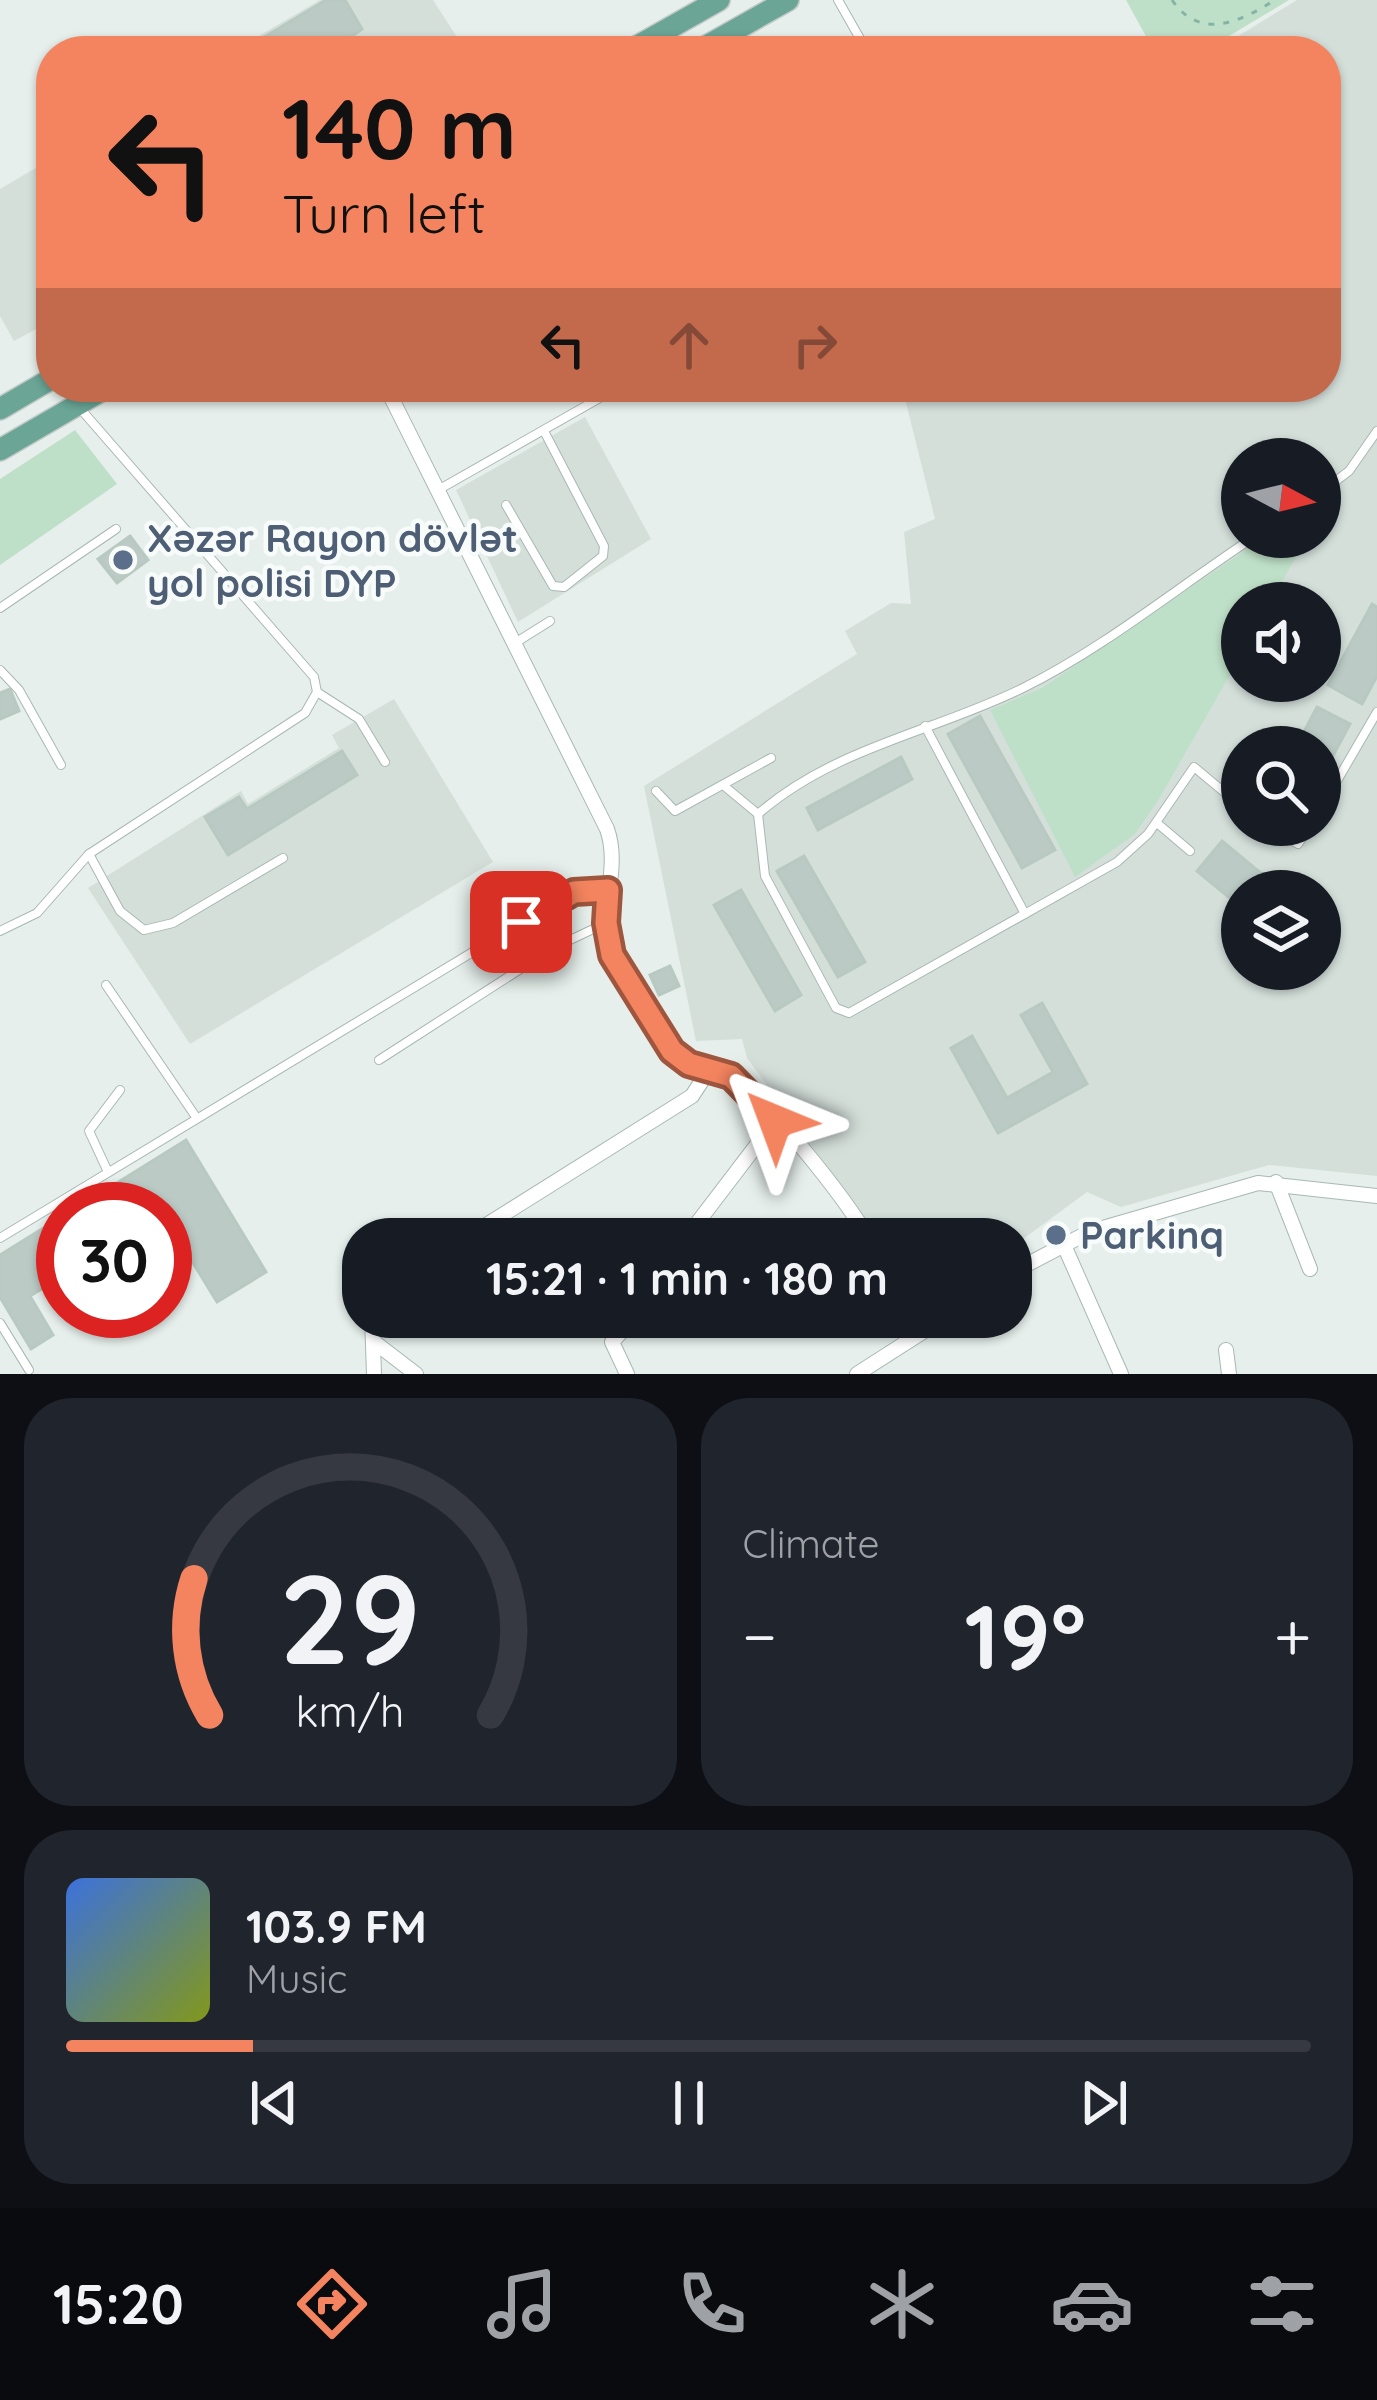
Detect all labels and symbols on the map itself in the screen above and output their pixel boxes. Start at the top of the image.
north arrow [1221,438,1341,558]
place label: Xəzər Rayon dövlət yol polisi DYP [147,513,518,607]
marker: Xəzər Rayon dövlət yol polisi DYP [110,547,136,573]
pin [470,871,572,973]
position arrow [712,1058,838,1184]
speed limit sign: 30 [36,1182,192,1338]
place label: Parkinq [1080,1210,1224,1259]
marker: Parkinq [1043,1222,1069,1248]

